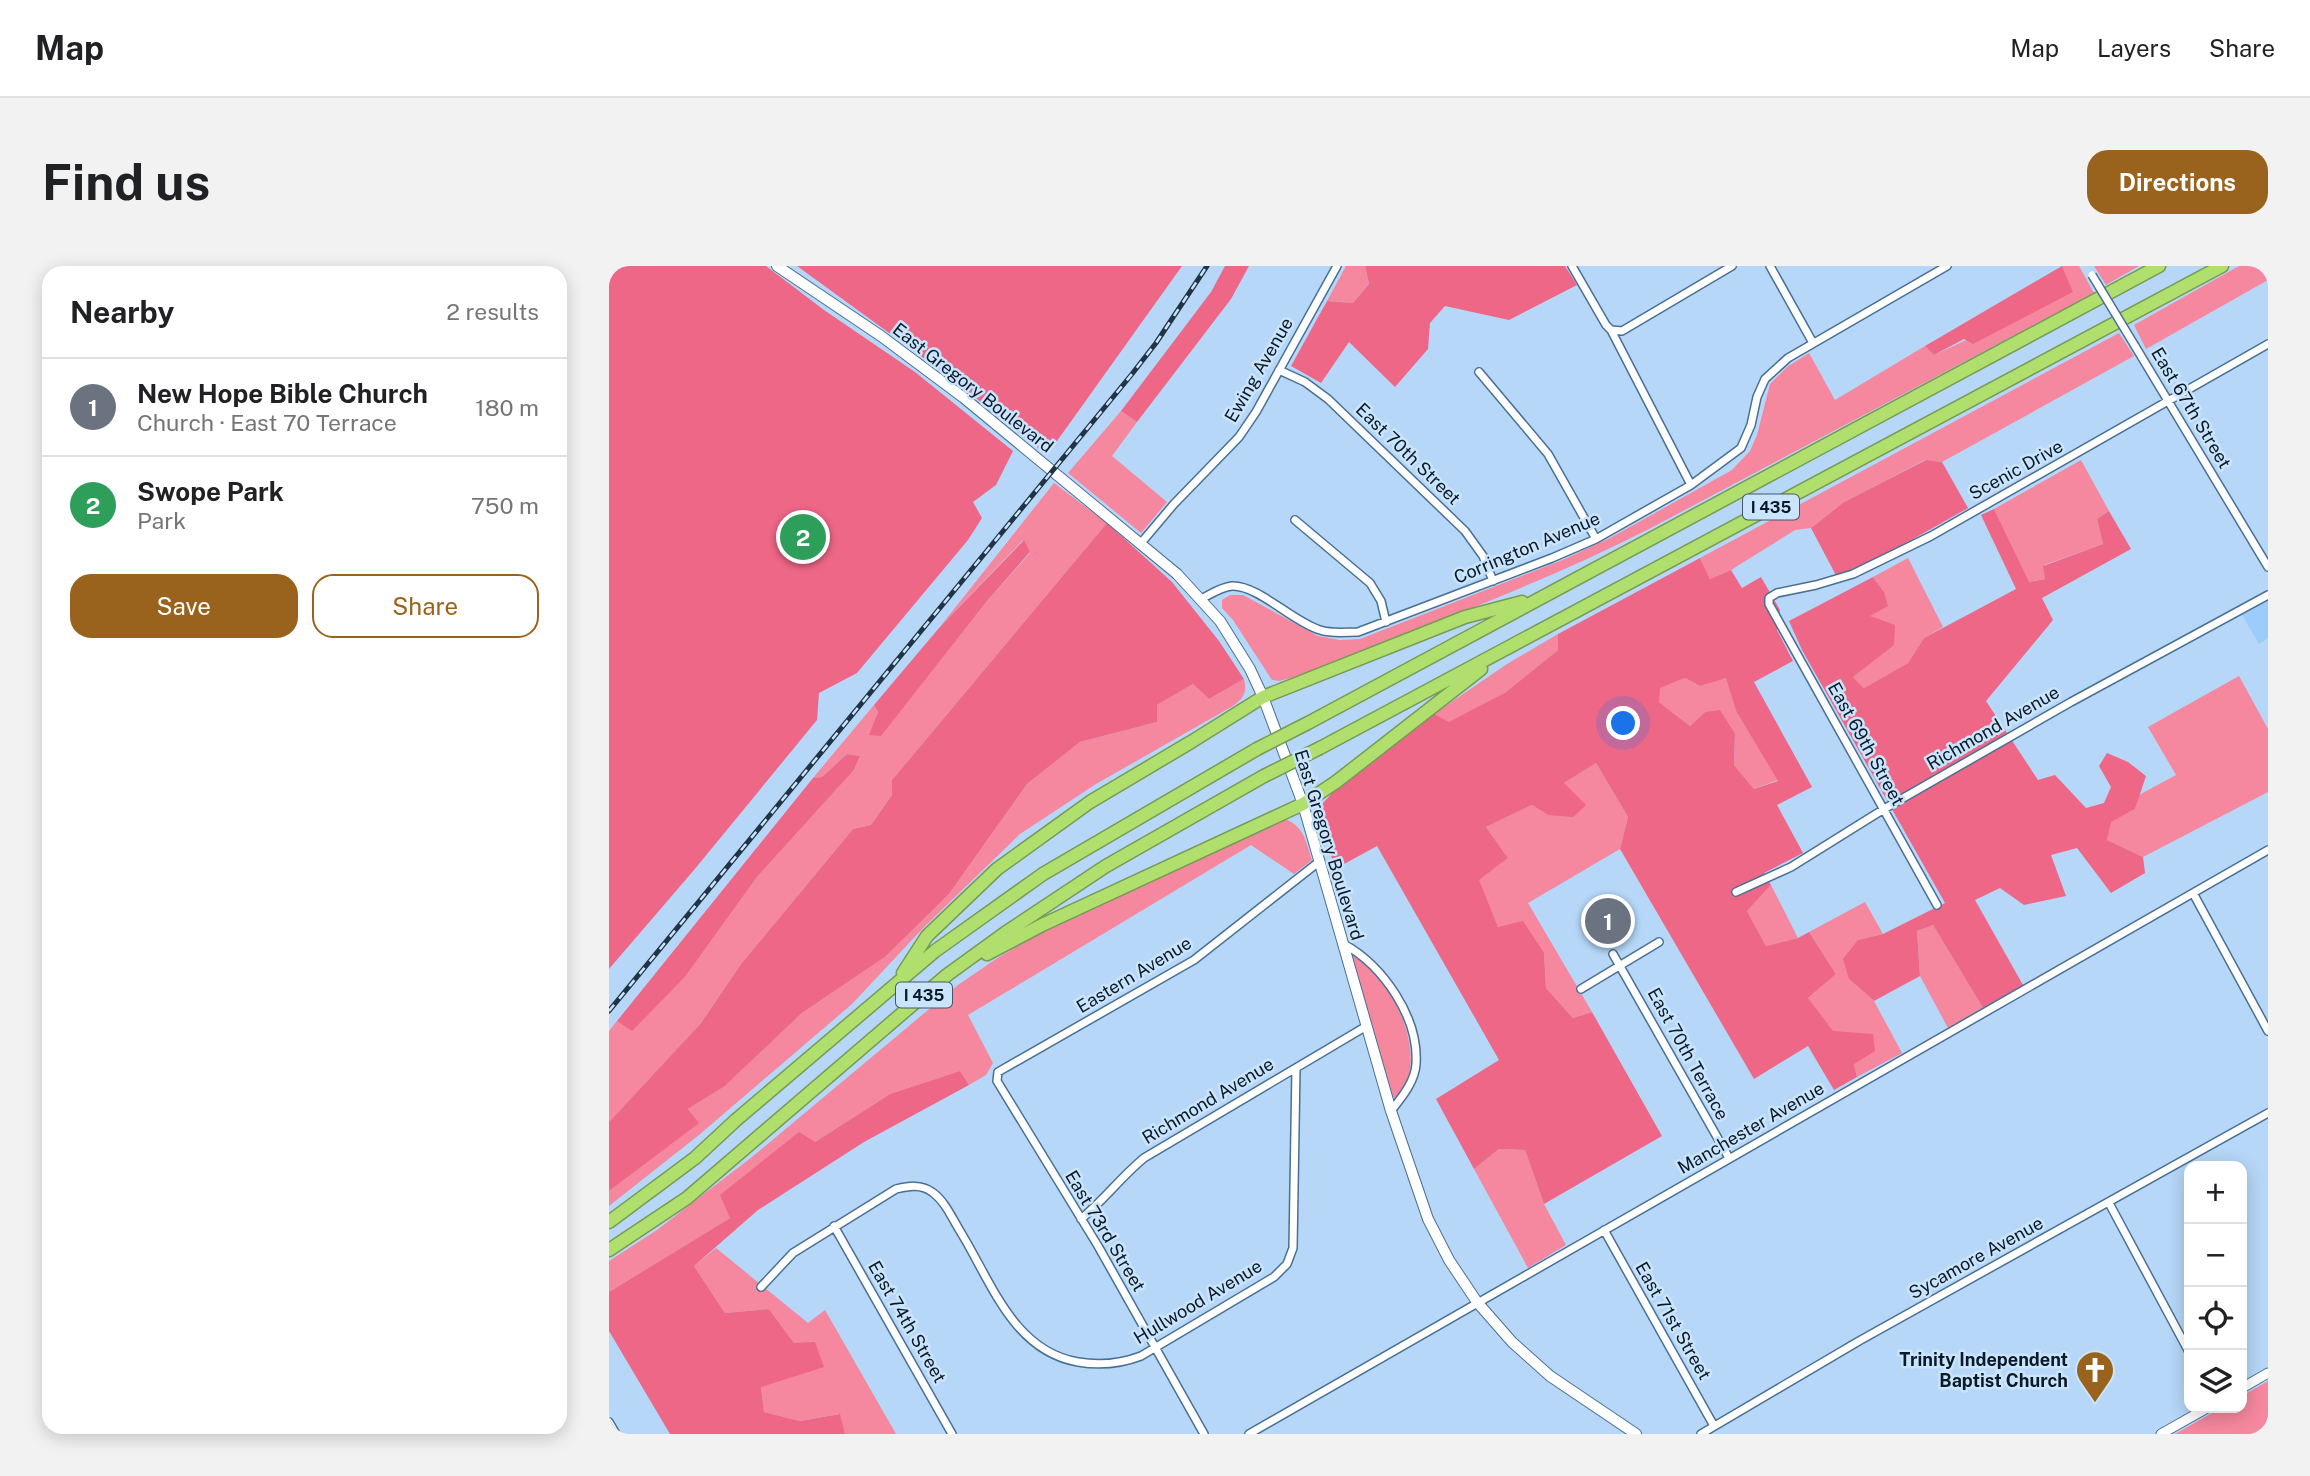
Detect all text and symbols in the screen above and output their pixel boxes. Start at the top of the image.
text: Map [35,29,104,67]
text: Map [2010,34,2059,62]
text: Layers [2097,34,2171,62]
text: Share [2209,34,2275,62]
button: Directions [2087,150,2268,214]
text: Find us [42,153,210,211]
text: Nearby [70,294,174,330]
text: 2 results [446,298,539,325]
street label: Ewing Avenue [1220,314,1297,426]
street label: East Gregory Boulevard [889,318,1058,457]
street label: East 67th Street [2147,344,2236,472]
text: New Hope Bible Church [137,378,428,409]
text: 1 [88,394,98,421]
text: 180 m [475,394,539,421]
street label: East 70th Street [1352,399,1465,509]
text: Church · East 70 Terrace [137,409,397,436]
street label: Scenic Drive [1965,435,2066,504]
text: Swope Park [137,476,284,507]
text: 2 [86,492,100,519]
text: 750 m [471,492,539,519]
road number: I 435 [1743,495,1799,520]
text: Park [137,507,186,534]
street label: Corrington Avenue [1451,507,1603,588]
pin: 2 [780,511,826,563]
button: Save [70,574,298,638]
button: Share [312,574,539,638]
street label: East 69th Street [1824,678,1909,809]
street label: Richmond Avenue [1923,681,2063,774]
your location [1606,706,1640,740]
street label: East Gregory Boulevard [1290,747,1368,943]
pin: 1 [1585,895,1631,947]
street label: Eastern Avenue [1072,932,1195,1017]
road number: I 435 [896,982,952,1008]
street label: East 70th Terrace [1643,984,1733,1123]
street label: Richmond Avenue [1138,1053,1277,1148]
street label: Manchester Avenue [1674,1077,1828,1178]
map controls [2184,1161,2247,1413]
button: + [2184,1161,2247,1224]
street label: East 73rd Street [1061,1166,1150,1295]
street label: Sycamore Avenue [1905,1212,2047,1303]
button: − [2184,1224,2247,1287]
street label: Hullwood Avenue [1130,1255,1266,1348]
street label: East 74th Street [864,1257,951,1386]
street label: East 71st Street [1631,1258,1716,1383]
button: locate [2184,1287,2247,1350]
place label: Trinity Independent Baptist Church [1899,1349,2068,1391]
church icon: Trinity Independent Baptist Church [2074,1349,2116,1404]
button: layers [2184,1350,2247,1413]

